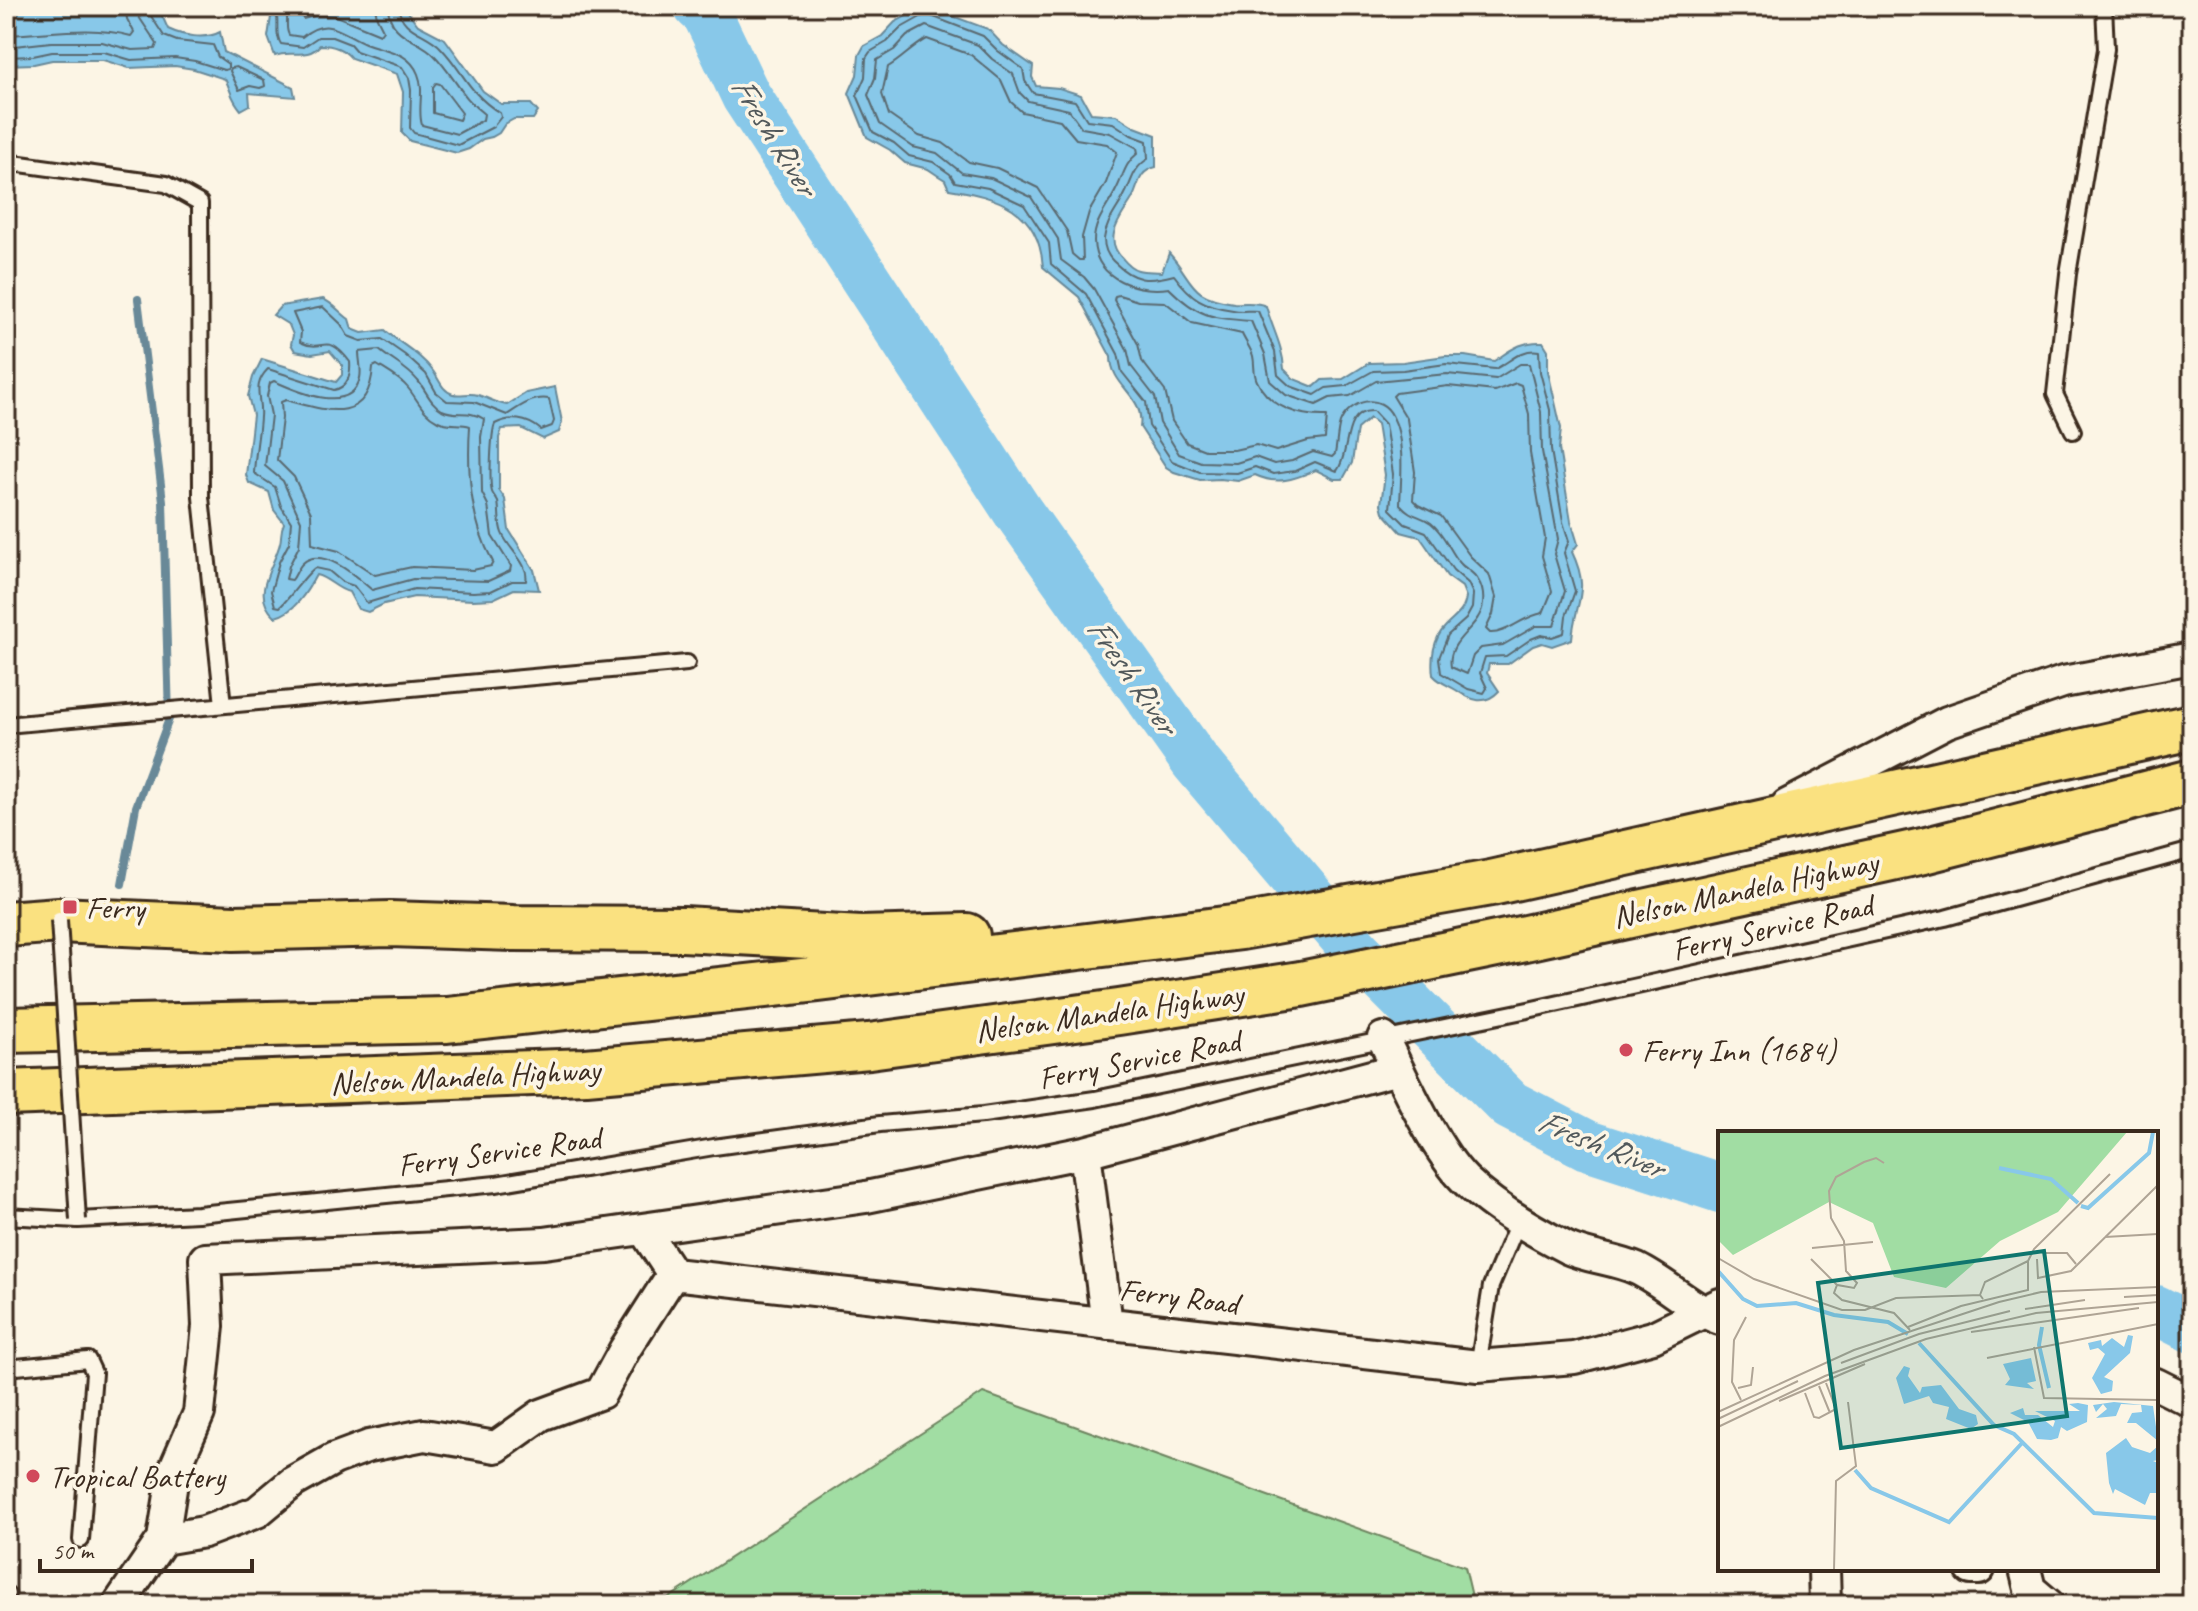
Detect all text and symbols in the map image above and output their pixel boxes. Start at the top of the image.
water label: Fresh River [722,68,830,206]
water label: Fresh River [1077,609,1191,745]
street label: Nelson Mandela Highway [1609,841,1885,938]
street label: Ferry Service Road [1668,884,1880,970]
place label: Ferry [86,887,147,928]
marker: Ferry [61,898,79,916]
street label: Nelson Mandela Highway [972,973,1249,1052]
street label: Ferry Service Road [1035,1019,1248,1099]
place label: Ferry Inn (1684) [1642,1030,1837,1071]
marker: Ferry Inn (1684) [1617,1041,1635,1059]
street label: Nelson Mandela Highway [329,1049,604,1104]
water label: Fresh River [1532,1099,1674,1190]
street label: Ferry Service Road [395,1116,607,1186]
inset map [1718,1131,2158,1571]
street label: Ferry Road [1117,1269,1245,1325]
place label: Tropical Battery [49,1456,227,1497]
marker: Tropical Battery [24,1467,42,1485]
scale bar [40,1523,252,1573]
text: 50 m [52,1536,95,1566]

